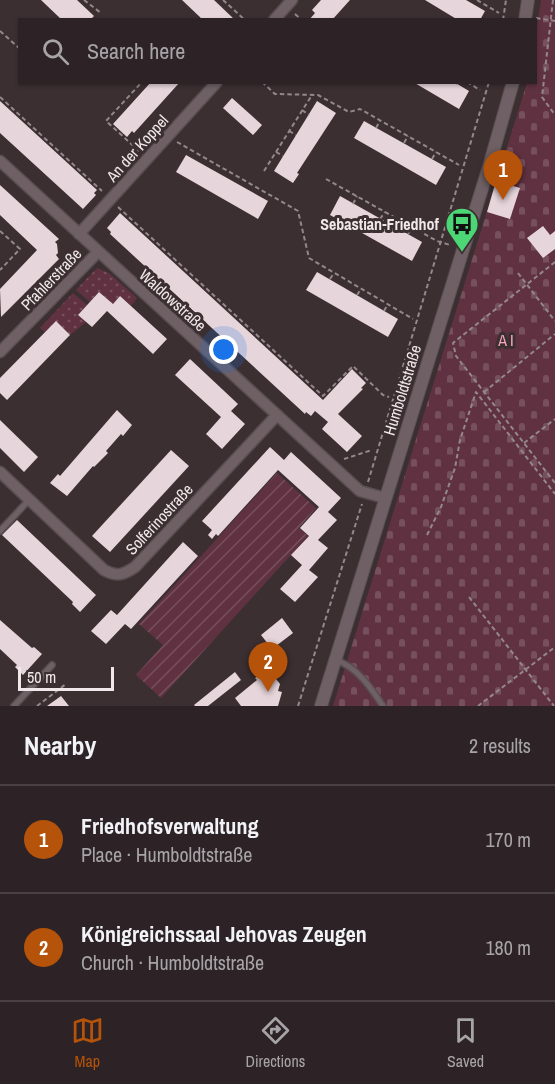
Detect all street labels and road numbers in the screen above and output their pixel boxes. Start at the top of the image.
street label: An der Koppel [100,110,173,187]
street label: Pfahlerstraße [16,243,86,315]
street label: Waldowstraße [135,264,211,336]
street label: Humboldtstraße [378,342,426,438]
street label: Solferinostraße [120,479,198,559]

